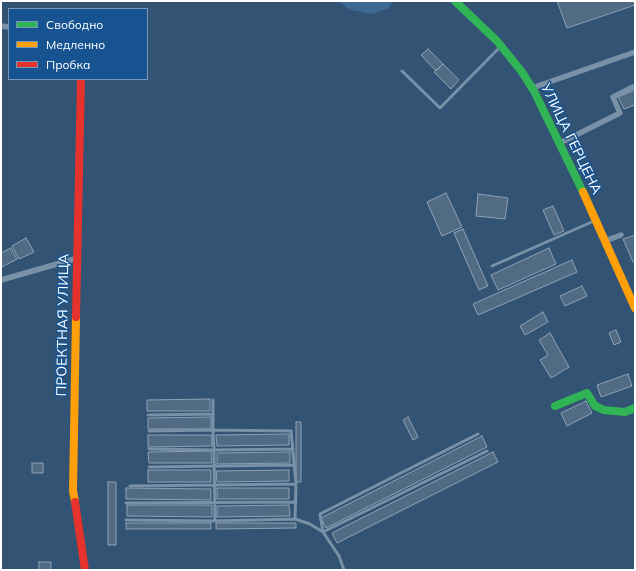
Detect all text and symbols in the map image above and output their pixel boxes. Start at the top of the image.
legend [8,8,148,80]
text: Свободно [46,17,103,32]
text: Медленно [46,37,105,52]
text: Пробка [46,57,90,72]
street label: УЛИЦА ГЕРЦЕНА [537,81,605,197]
street label: ПРОЕКТНАЯ УЛИЦА [53,254,73,396]

